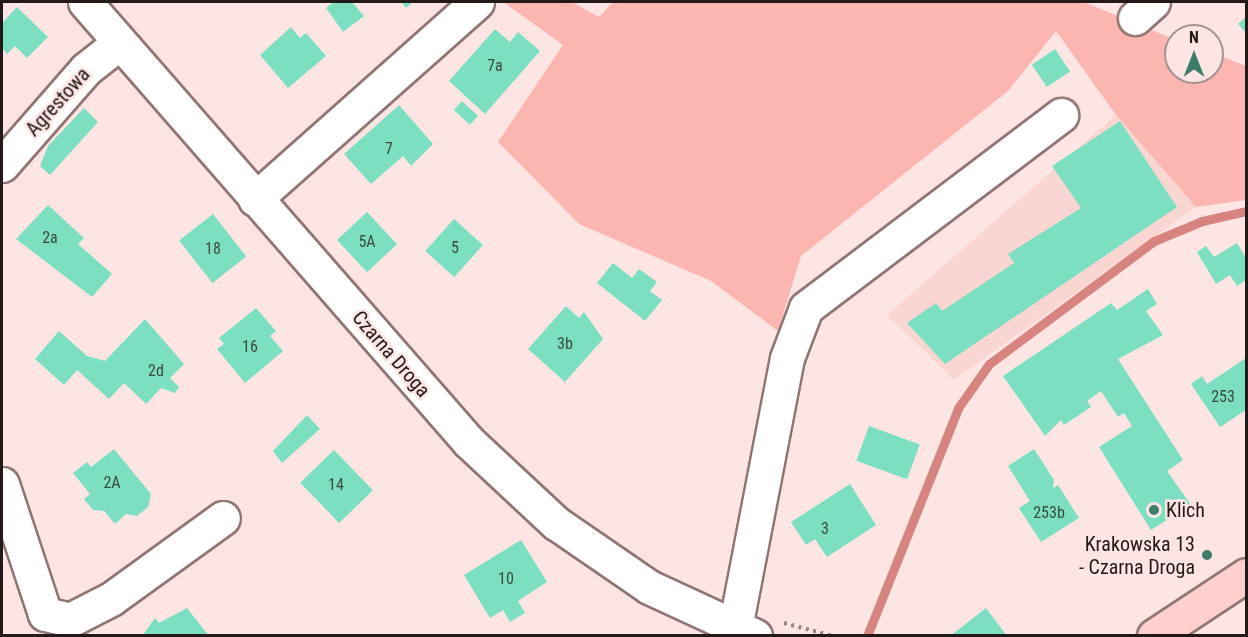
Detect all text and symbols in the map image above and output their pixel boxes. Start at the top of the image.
north arrow [1164,24,1224,84]
text: N [1189,28,1199,47]
house number: 7a [487,56,503,76]
street label: Agrestowa [21,63,95,141]
house number: 7 [385,139,393,159]
house number: 2a [42,228,58,248]
house number: 5A [358,232,376,252]
house number: 5 [451,238,459,258]
house number: 18 [205,239,221,259]
street label: Czarna Droga [347,306,435,402]
house number: 3b [557,334,573,354]
house number: 16 [242,337,258,357]
house number: 2d [148,361,164,381]
house number: 253 [1211,387,1235,407]
house number: 2A [103,473,121,493]
house number: 14 [328,475,344,495]
place label: Klich [1166,498,1205,522]
house number: 253b [1033,503,1065,523]
marker: Klich [1147,503,1161,517]
house number: 3 [821,519,829,539]
place label: Krakowska 13 - Czarna Droga [1079,532,1195,579]
marker: Krakowska 13 - Czarna Droga [1200,548,1214,562]
house number: 10 [498,569,514,589]

